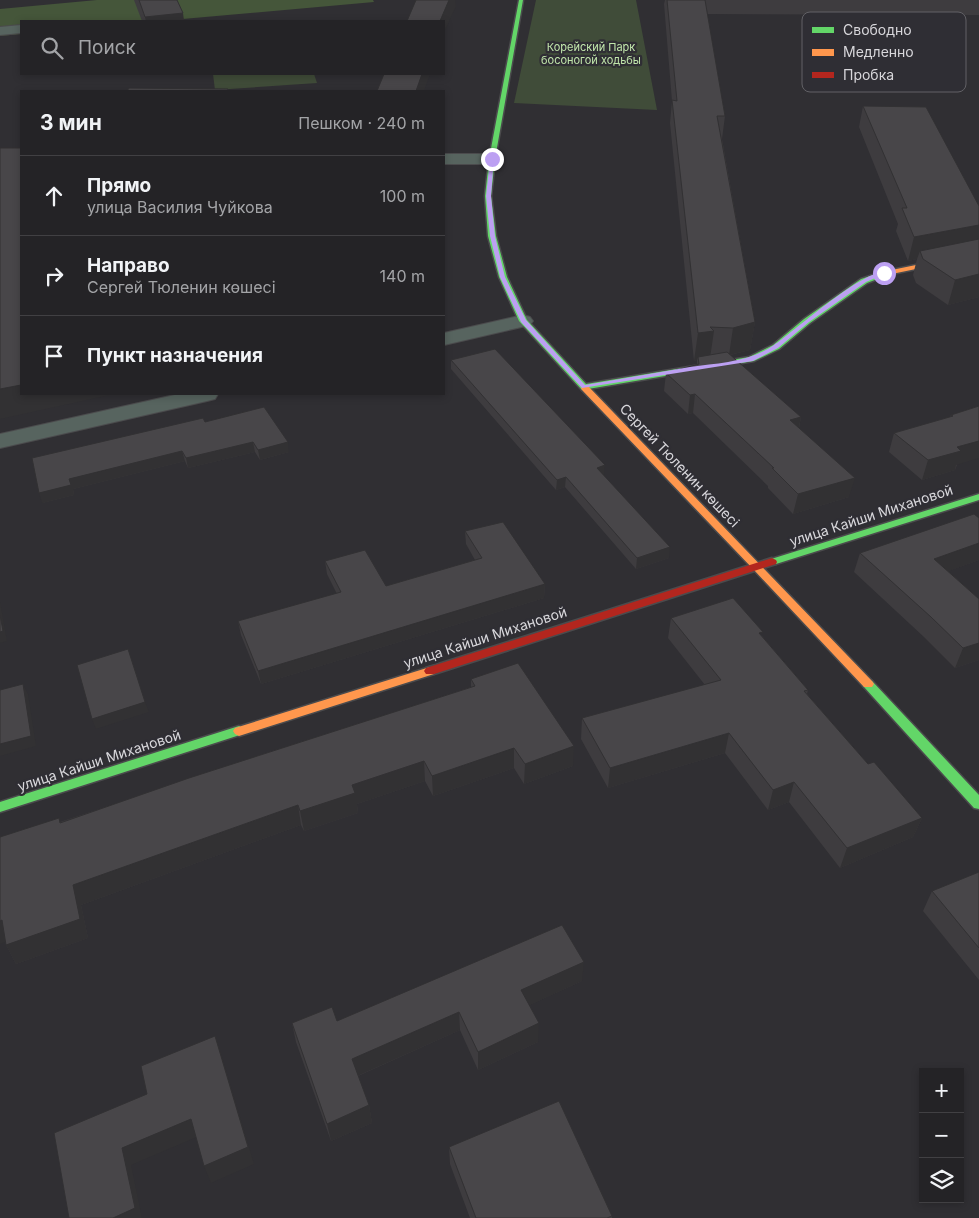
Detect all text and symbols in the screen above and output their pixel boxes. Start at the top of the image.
legend [802,12,966,92]
search box [20,20,445,75]
text: Свободно [843,21,912,38]
icon: search [38,34,66,62]
text: Поиск [78,36,136,59]
park label: Корейский Парк босоногой ходьбы [541,40,641,67]
text: Медленно [843,43,914,60]
text: Пробка [843,66,894,83]
text: 3 мин [40,110,102,135]
text: Пешком · 240 m [298,113,425,133]
route end [481,148,504,171]
text: Прямо [87,174,151,197]
icon: ahead [40,182,68,210]
text: 100 m [380,186,425,206]
text: улица Василия Чуйкова [87,197,273,217]
text: Направо [87,254,170,277]
icon: right [40,262,68,290]
route start [873,262,896,285]
text: 140 m [380,266,425,286]
text: Сергей Тюленин көшесі [87,277,276,297]
icon: arrive [40,342,68,370]
text: Пункт назначения [87,344,263,367]
street label: Сергей Тюленин көшесі [617,400,743,530]
street label: улица Кайши Михановой [787,481,955,549]
street label: улица Кайши Михановой [401,603,569,671]
street label: улица Кайши Михановой [15,726,183,794]
map controls [919,1068,964,1203]
button: + [919,1068,964,1113]
button: − [919,1113,964,1158]
button: layers [919,1158,964,1203]

